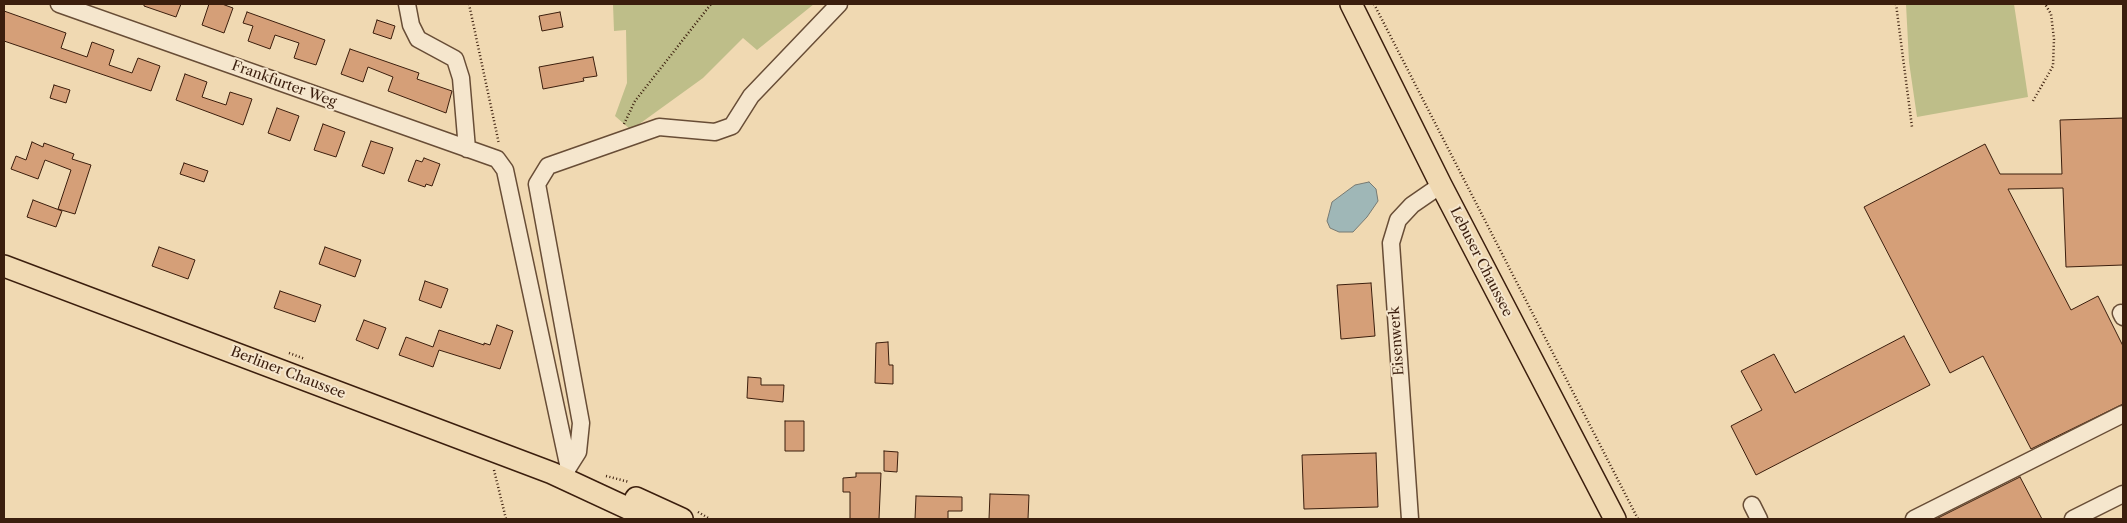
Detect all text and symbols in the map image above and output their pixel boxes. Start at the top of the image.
street label: Frankfurter Weg [229,57,339,111]
street label: Lebuser Chaussee [1446,204,1516,320]
street label: Eisenwerk [1386,306,1408,376]
street label: Berliner Chaussee [228,343,348,403]

